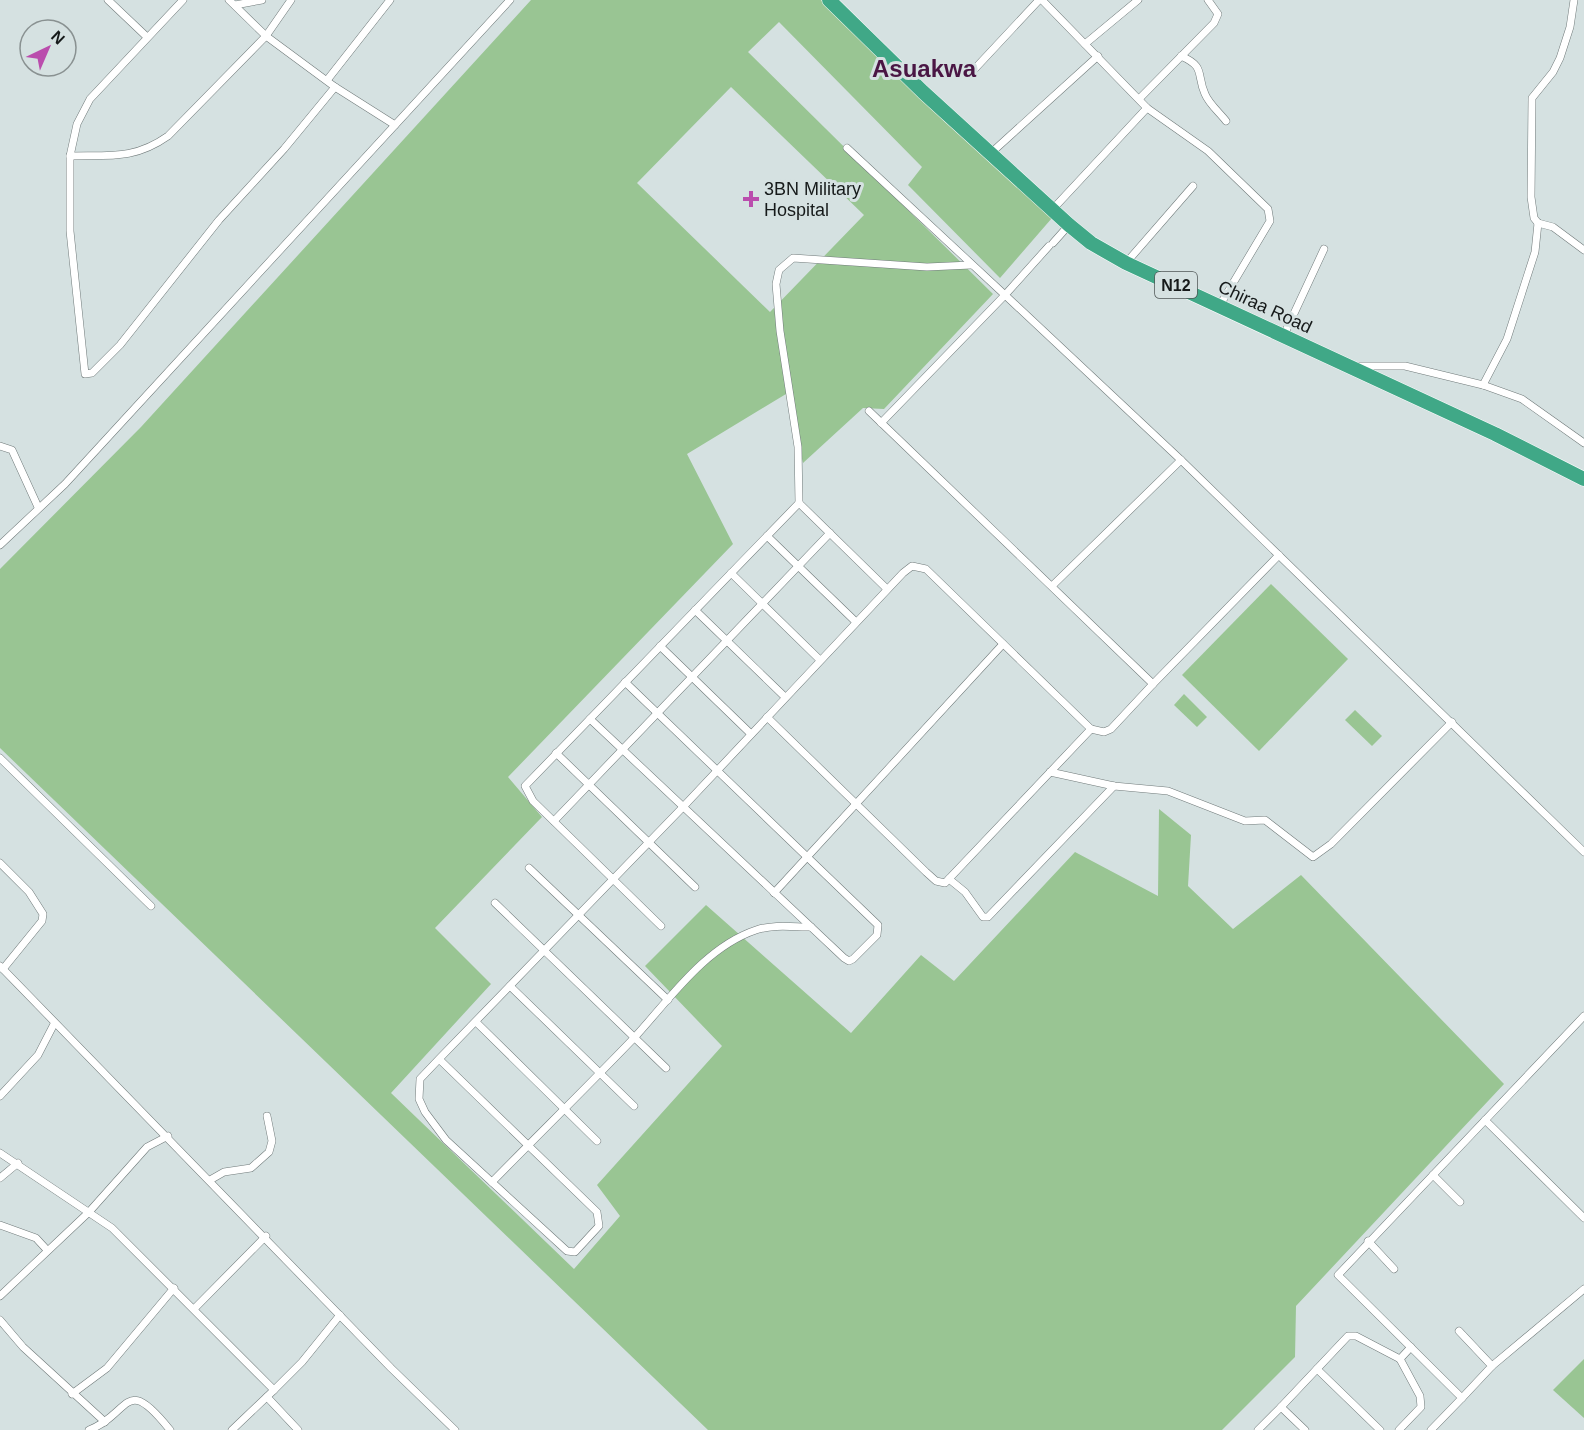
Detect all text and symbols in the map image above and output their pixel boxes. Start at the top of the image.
north arrow [18,18,78,78]
text: N [48,27,68,48]
district label: Asuakwa [872,55,977,82]
place label: 3BN Military Hospital [764,179,861,220]
marker: 3BN Military Hospital [742,190,760,208]
road number: N12 [1155,272,1197,298]
street label: Chiraa Road [1215,277,1315,337]

